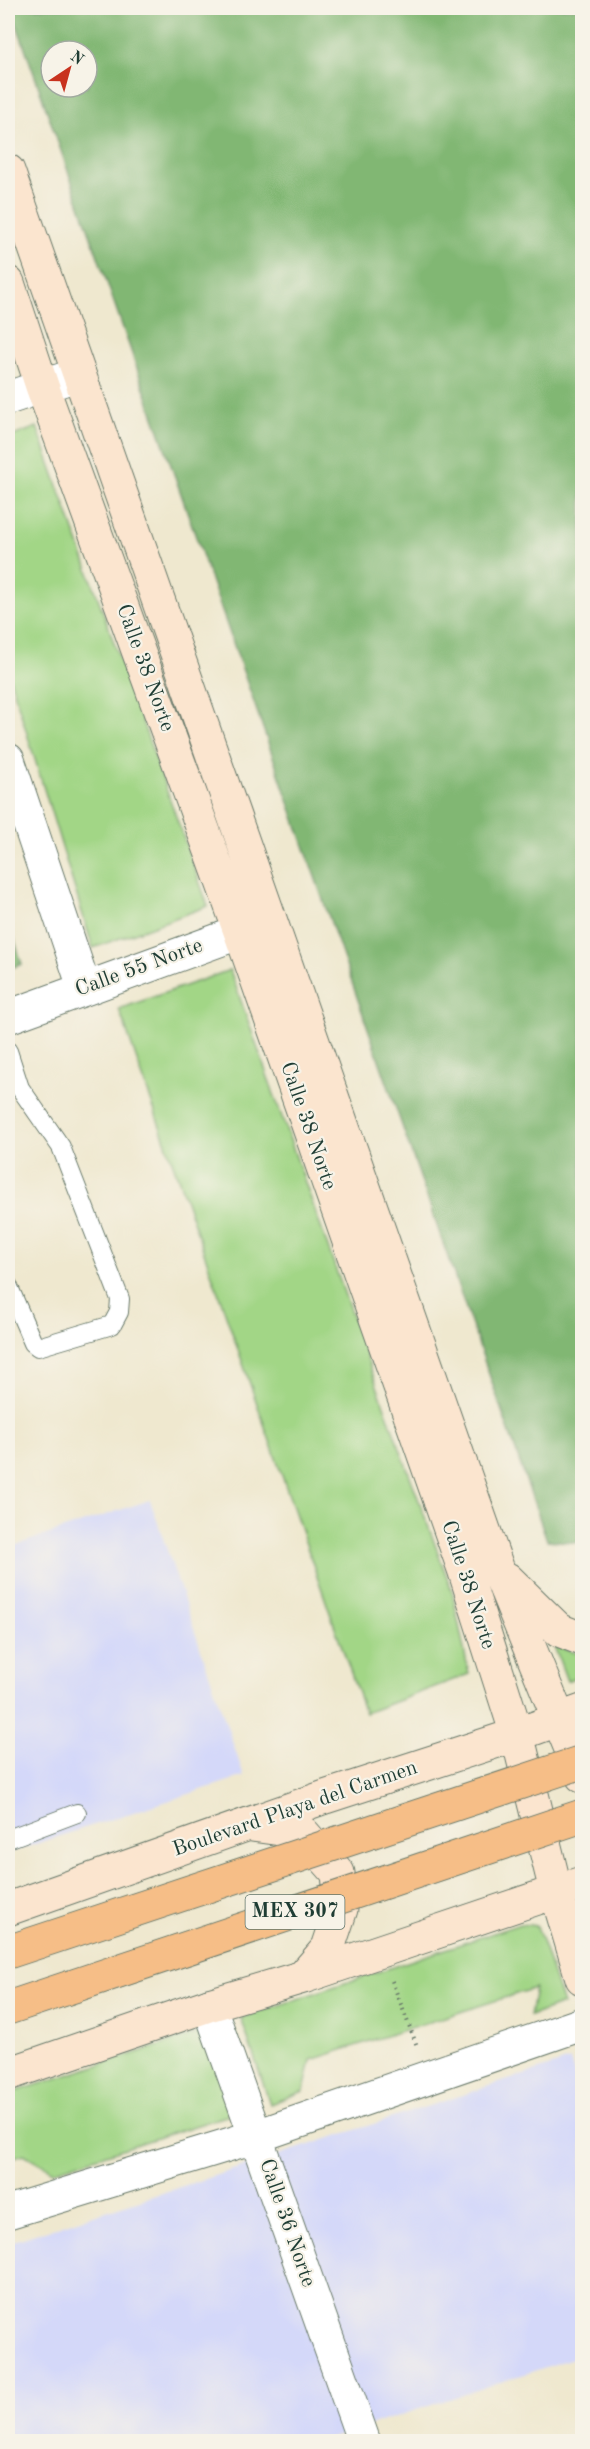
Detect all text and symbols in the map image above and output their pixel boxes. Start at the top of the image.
north arrow [39,39,99,99]
text: N [67,48,87,69]
street label: Calle 38 Norte [112,602,178,734]
street label: Calle 55 Norte [73,935,205,1001]
street label: Calle 38 Norte [276,1059,340,1193]
street label: Calle 38 Norte [437,1518,499,1652]
street label: Boulevard Playa del Carmen [170,1757,420,1861]
road number: MEX 307 [246,1895,344,1929]
street label: Calle 36 Norte [255,2156,319,2290]

